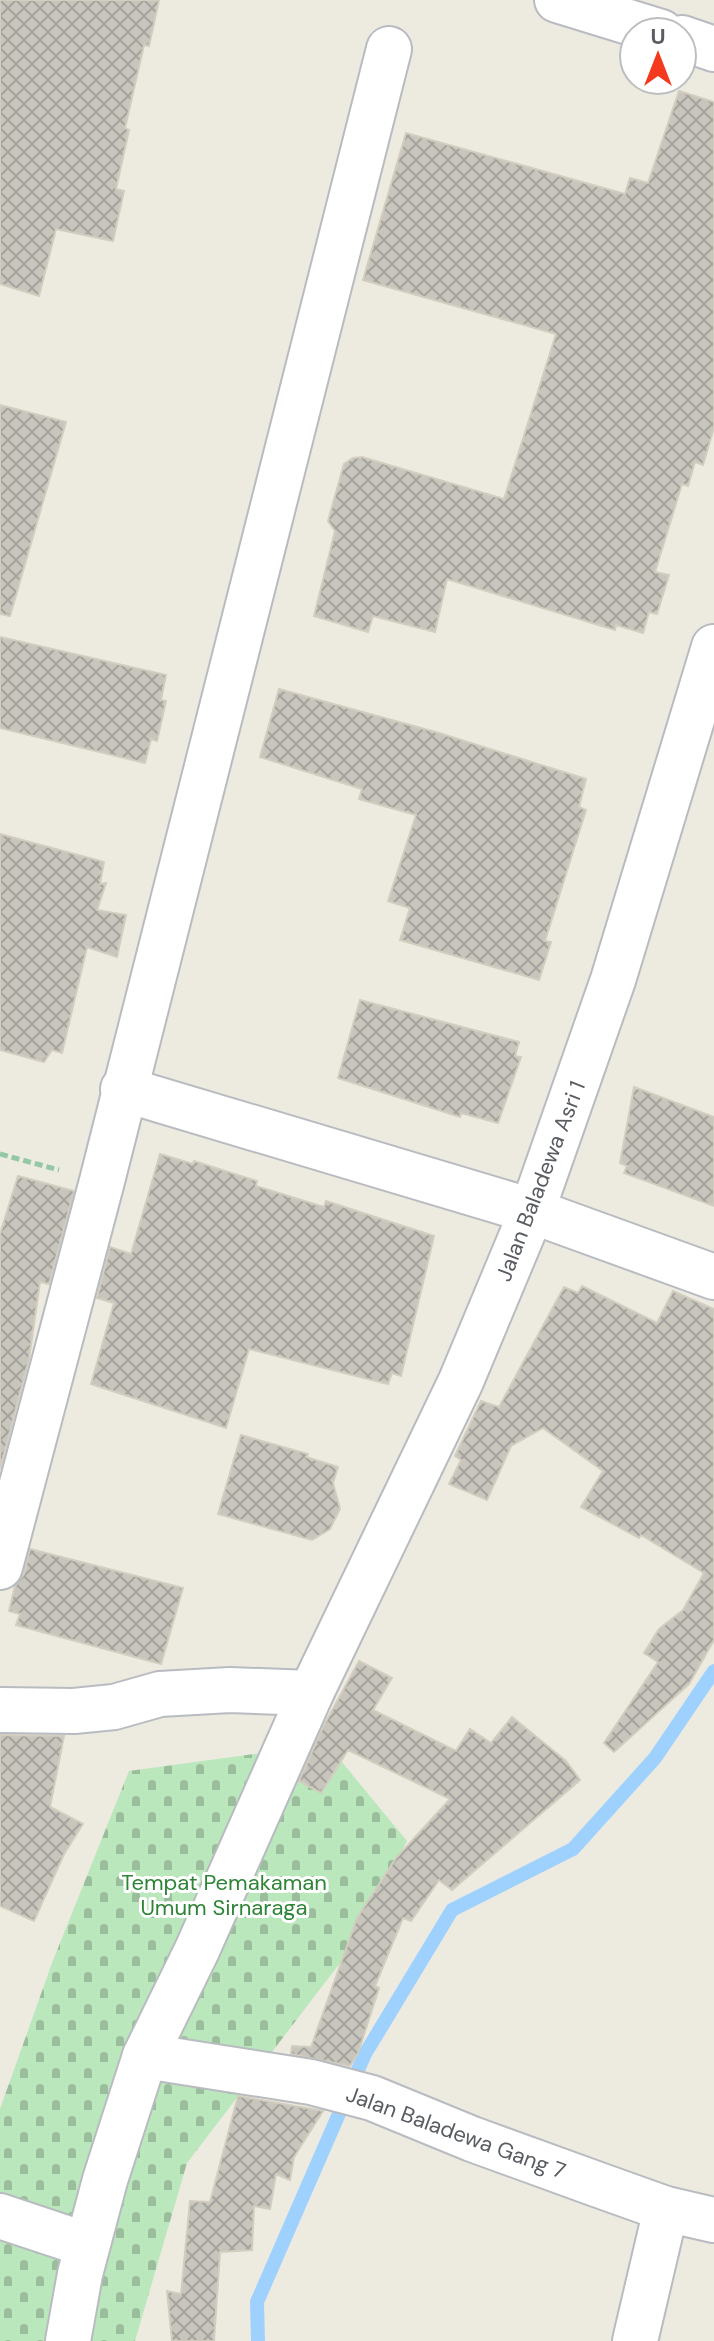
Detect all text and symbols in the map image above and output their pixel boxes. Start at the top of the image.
north arrow [618,16,698,96]
text: U [650,22,666,51]
street label: Jalan Baladewa Asri 1 [489,1077,592,1285]
park label: Tempat Pemakaman Umum Sirnaraga [121,1868,327,1922]
street label: Jalan Baladewa Gang 7 [342,2079,570,2186]

